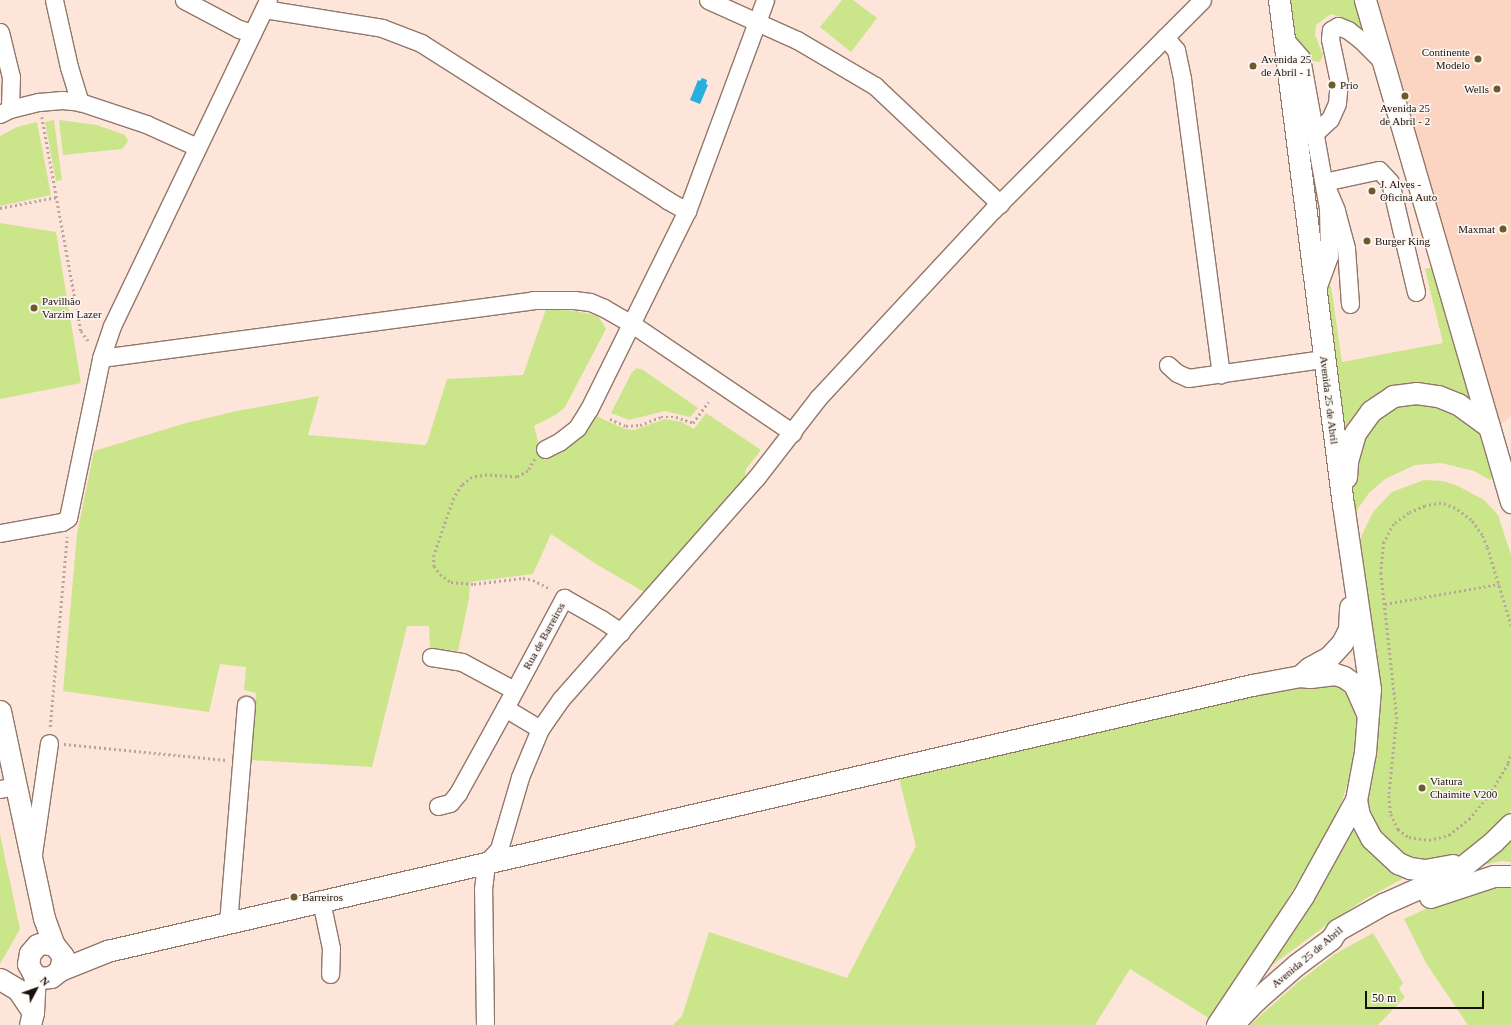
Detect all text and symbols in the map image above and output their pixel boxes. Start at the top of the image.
place label: Continente Modelo [1422,46,1470,72]
place label: Avenida 25 de Abril - 1 [1261,53,1312,79]
marker: Continente Modelo [1473,54,1483,64]
marker: Avenida 25 de Abril - 1 [1248,61,1258,71]
place label: Prio [1340,78,1358,92]
marker: Prio [1327,80,1337,90]
place label: Wells [1464,82,1489,96]
marker: Wells [1492,84,1502,94]
marker: Avenida 25 de Abril - 2 [1400,91,1410,101]
place label: Avenida 25 de Abril - 2 [1379,102,1431,128]
place label: J. Alves - Oficina Auto [1380,178,1438,204]
marker: J. Alves - Oficina Auto [1367,186,1377,196]
place label: Maxmat [1458,222,1495,236]
marker: Maxmat [1498,224,1508,234]
place label: Burger King [1375,234,1430,248]
marker: Burger King [1362,236,1372,246]
place label: Pavilhão Varzim Lazer [42,295,102,321]
marker: Pavilhão Varzim Lazer [29,303,39,313]
street label: Avenida 25 de Abril [1317,355,1341,445]
street label: Rua de Barreiros [520,600,568,672]
place label: Viatura Chaimite V200 [1430,775,1498,801]
marker: Viatura Chaimite V200 [1417,783,1427,793]
place label: Barreiros [302,890,343,904]
marker: Barreiros [289,892,299,902]
street label: Avenida 25 de Abril [1269,923,1345,991]
north arrow [16,969,56,1009]
text: N [38,974,52,988]
scale bar [1367,983,1486,1009]
text: 50 m [1372,991,1396,1005]

